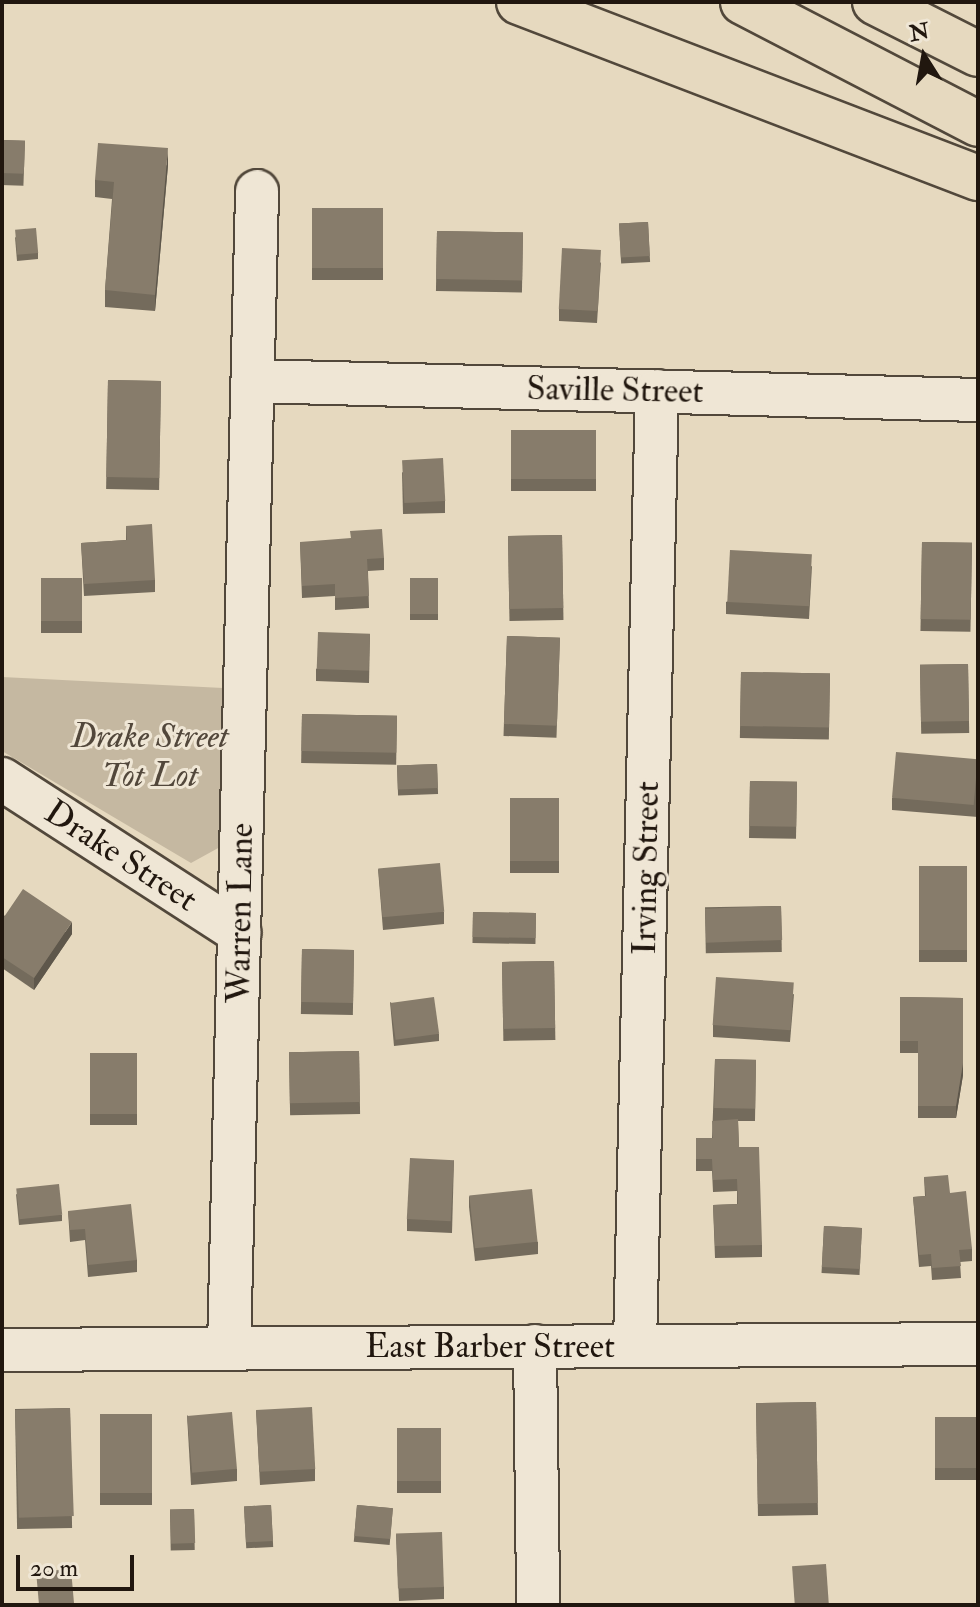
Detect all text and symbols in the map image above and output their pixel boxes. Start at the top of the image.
north arrow [884,16,964,96]
text: N [907,17,932,48]
street label: Saville Street [526,368,704,412]
park label: Drake Street Tot Lot [71,716,229,796]
street label: Irving Street [624,781,668,955]
street label: Drake Street [37,792,205,920]
street label: Warren Lane [218,823,262,1003]
street label: East Barber Street [365,1327,615,1367]
scale bar [20,1539,138,1589]
text: 20 m [30,1553,78,1584]

